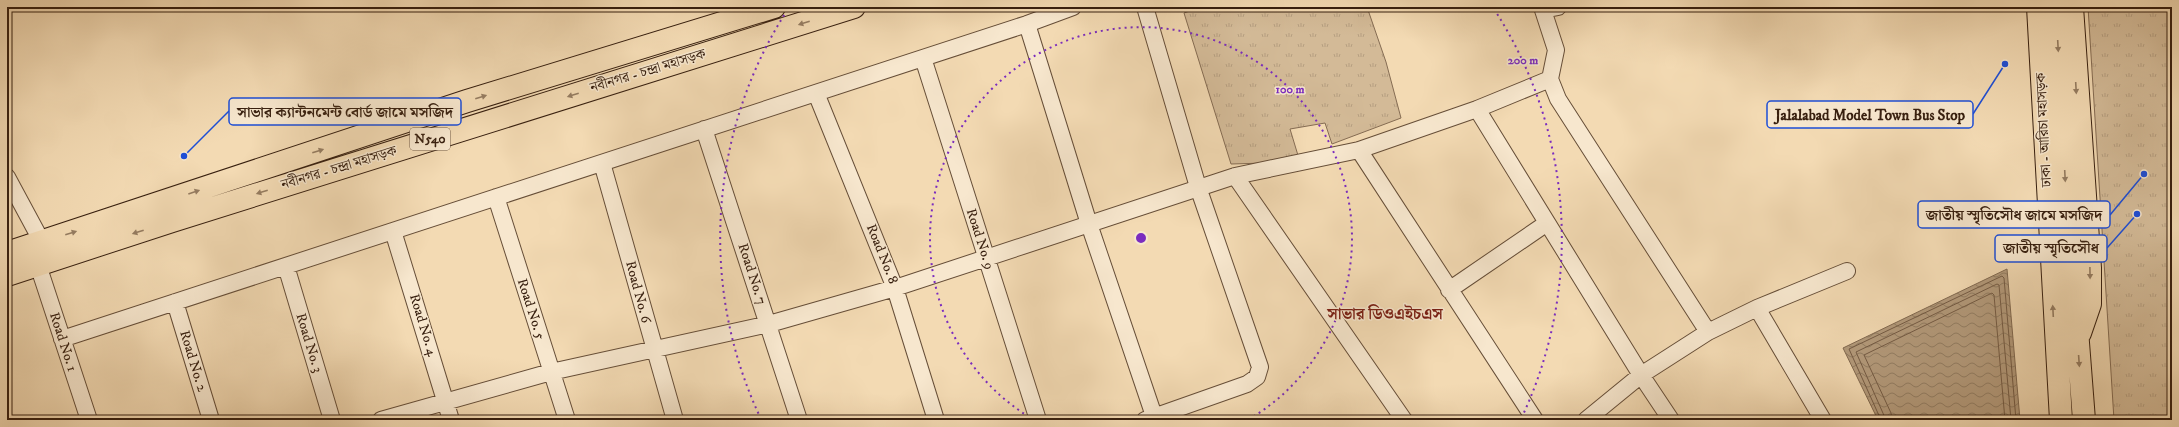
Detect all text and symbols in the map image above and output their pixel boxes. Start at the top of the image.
one-way arrow [797,20,809,26]
one-way arrow [2054,40,2061,52]
street label: নবীনগর - চন্দ্রা মহাসড়ক [587,45,709,97]
text: 200 m [1508,53,1538,68]
street label: ঢাকা - আরিচা মহাসড়ক [2032,71,2056,189]
text: 100 m [1276,82,1304,97]
one-way arrow [2073,82,2080,94]
one-way arrow [566,92,578,98]
one-way arrow [475,94,487,100]
callout: সাভার ক্যান্টনমেন্ট বোর্ড জামে মসজিদ [229,98,461,125]
callout: Jalalabad Model Town Bus Stop [1767,101,1973,128]
text: সাভার ক্যান্টনমেন্ট বোর্ড জামে মসজিদ [236,103,454,122]
text: Jalalabad Model Town Bus Stop [1773,106,1966,125]
road number: N540 [410,128,450,150]
street label: নবীনগর - চন্দ্রা মহাসড়ক [278,142,400,194]
one-way arrow [312,148,324,154]
one-way arrow [2062,170,2069,182]
one-way arrow [189,189,201,195]
one-way arrow [255,189,267,195]
callout: জাতীয় স্মৃতিসৌধ জামে মসজিদ [1918,201,2110,228]
street label: Road No. 9 [962,206,998,272]
text: জাতীয় স্মৃতিসৌধ জামে মসজিদ [1925,206,2103,226]
street label: Road No. 8 [862,221,902,287]
one-way arrow [131,229,143,235]
one-way arrow [65,230,77,236]
centre of rings [1134,231,1148,245]
callout: জাতীয় স্মৃতিসৌধ [1995,235,2107,262]
text: জাতীয় স্মৃতিসৌধ [2002,239,2100,259]
street label: Road No. 7 [734,241,770,307]
street label: Road No. 6 [621,259,655,326]
one-way arrow [2087,267,2093,280]
street label: Road No. 5 [513,276,549,342]
street label: Road No. 4 [405,292,441,359]
district label: সাভার ডিওএইচএস [1326,304,1444,324]
one-way arrow [2050,305,2057,317]
street label: Road No. 1 [45,310,81,374]
street label: Road No. 3 [291,311,327,375]
street label: Road No. 2 [175,328,211,394]
one-way arrow [2076,355,2083,367]

